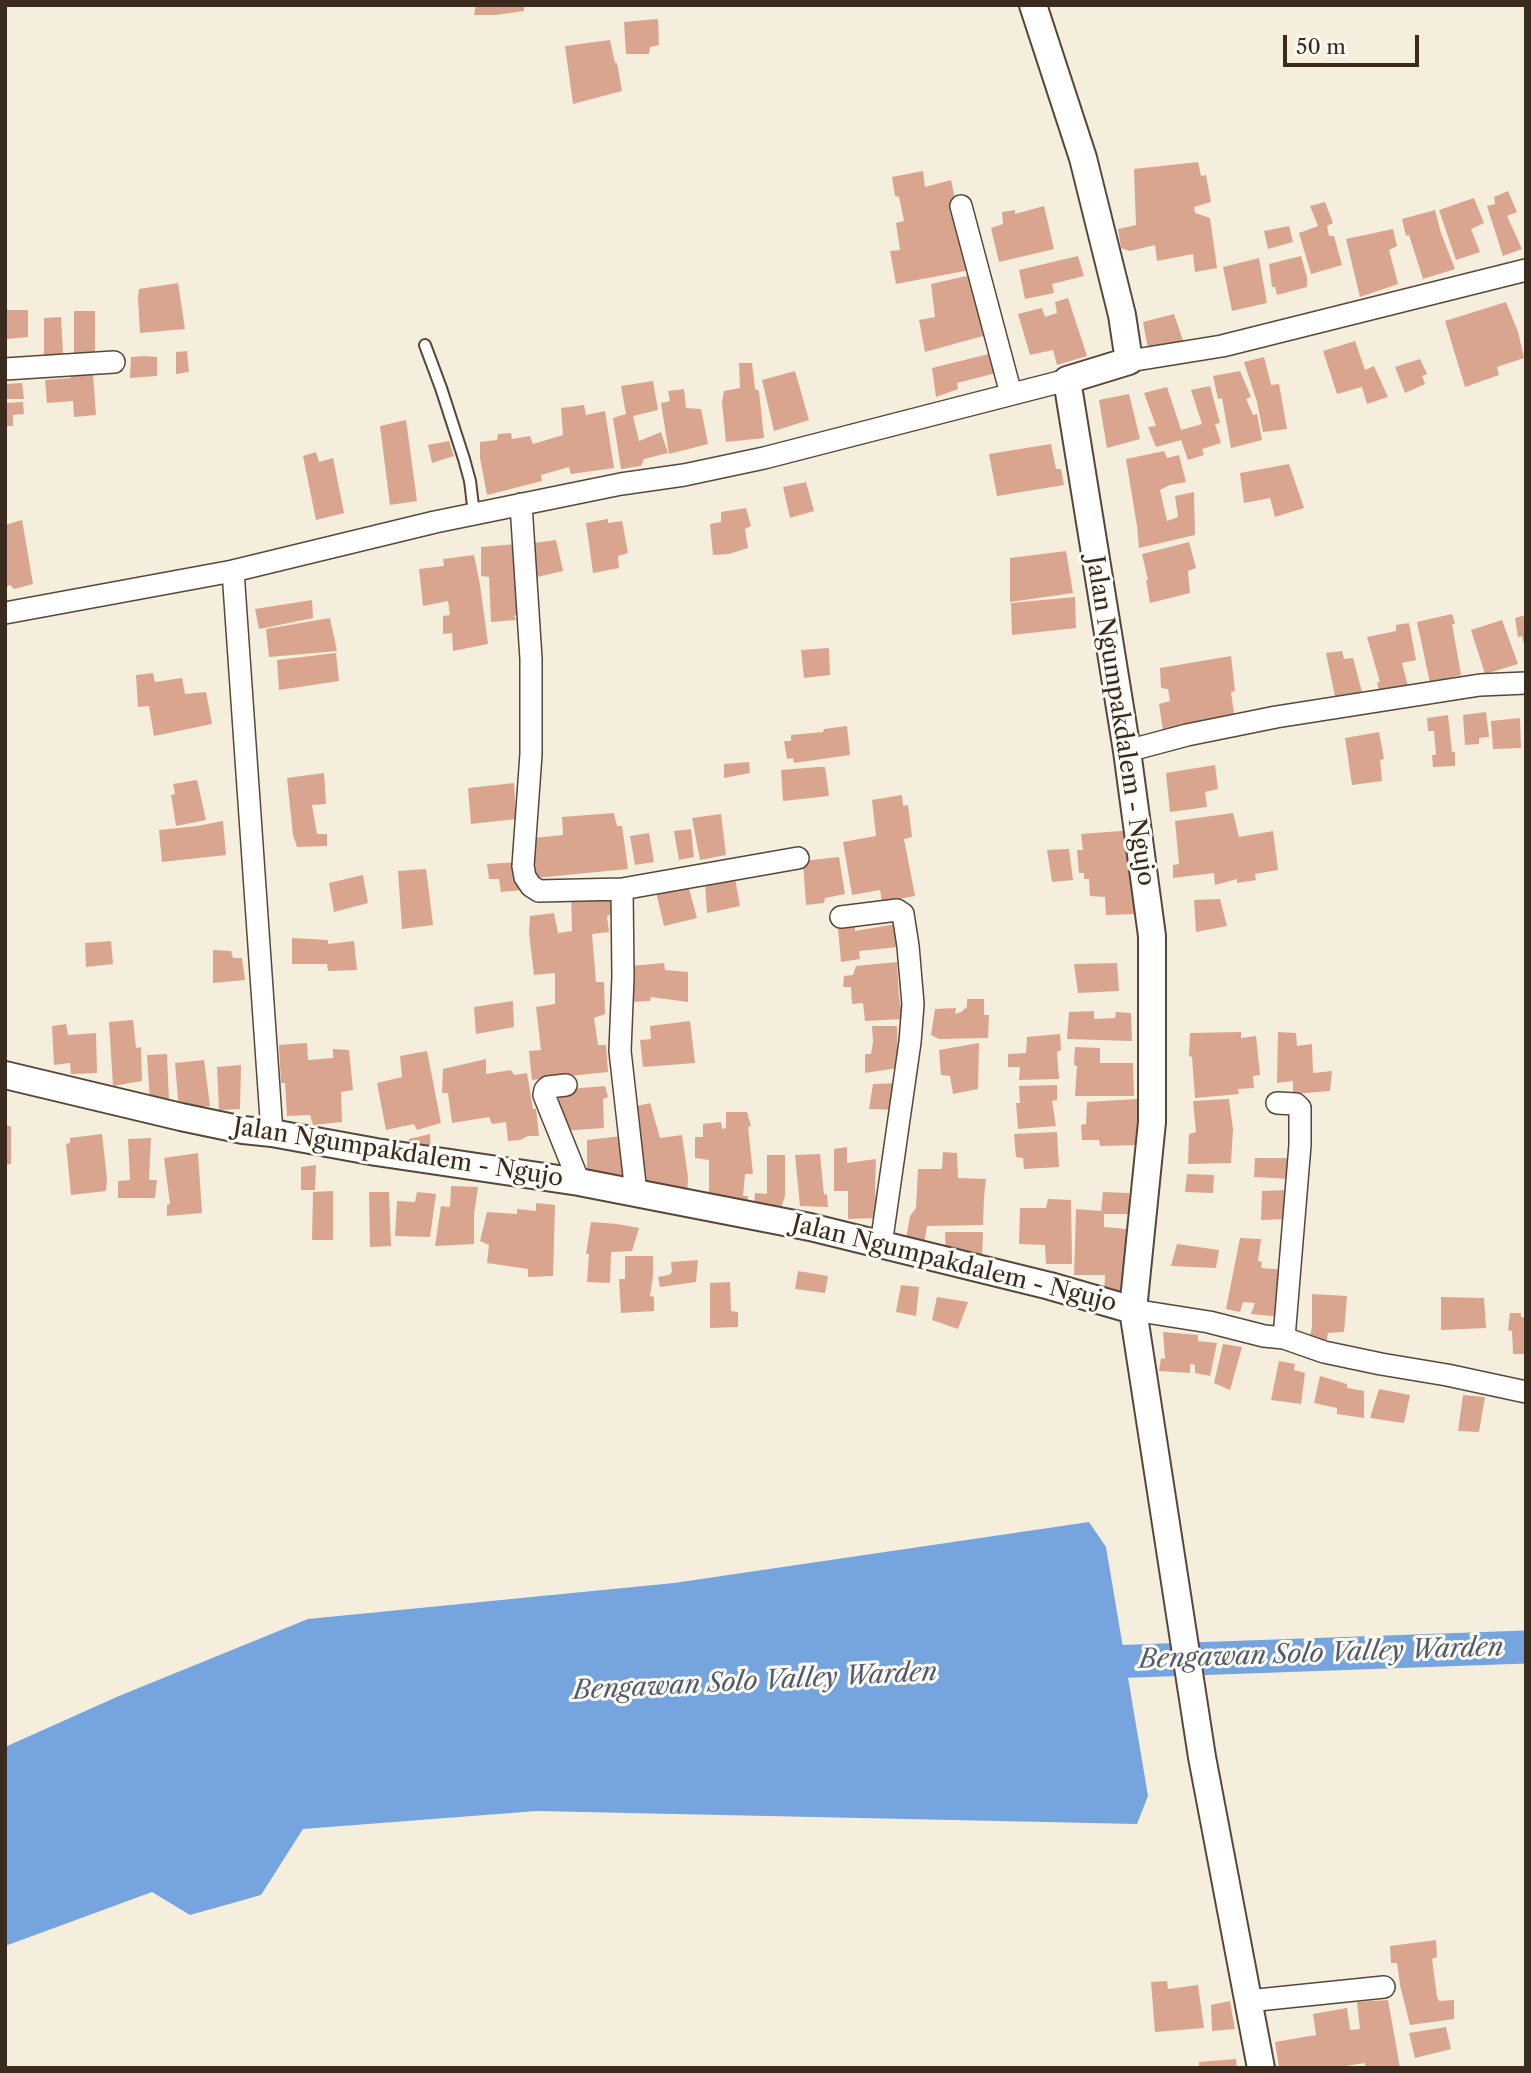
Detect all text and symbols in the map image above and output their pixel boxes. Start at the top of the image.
scale bar [1286,21,1422,65]
text: 50 m [1296,34,1346,59]
street label: Jalan Ngumpakdalem - Ngujo [1080,554,1160,888]
street label: Jalan Ngumpakdalem - Ngujo [231,1113,565,1193]
street label: Jalan Ngumpakdalem - Ngujo [789,1210,1119,1318]
water label: Bengawan Solo Valley Warden [1138,1632,1504,1676]
water label: Bengawan Solo Valley Warden [572,1657,938,1707]

